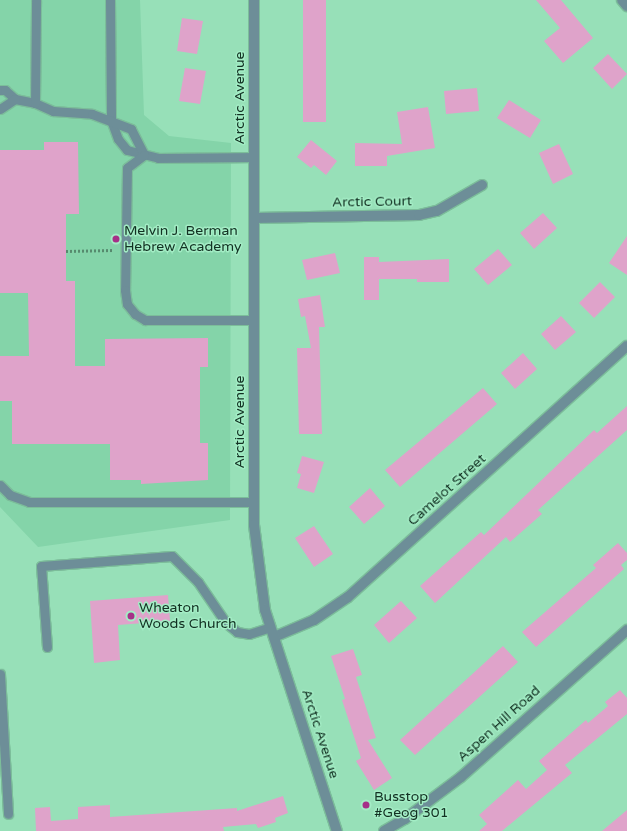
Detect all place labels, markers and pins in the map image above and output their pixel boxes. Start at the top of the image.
place label: Melvin J. Berman Hebrew Academy [124,223,241,256]
marker: Melvin J. Berman Hebrew Academy [111,234,121,244]
place label: Wheaton Woods Church [139,600,237,632]
marker: Wheaton Woods Church [126,611,136,621]
place label: Busstop #Geog 301 [374,789,448,822]
marker: Busstop #Geog 301 [361,800,371,810]

